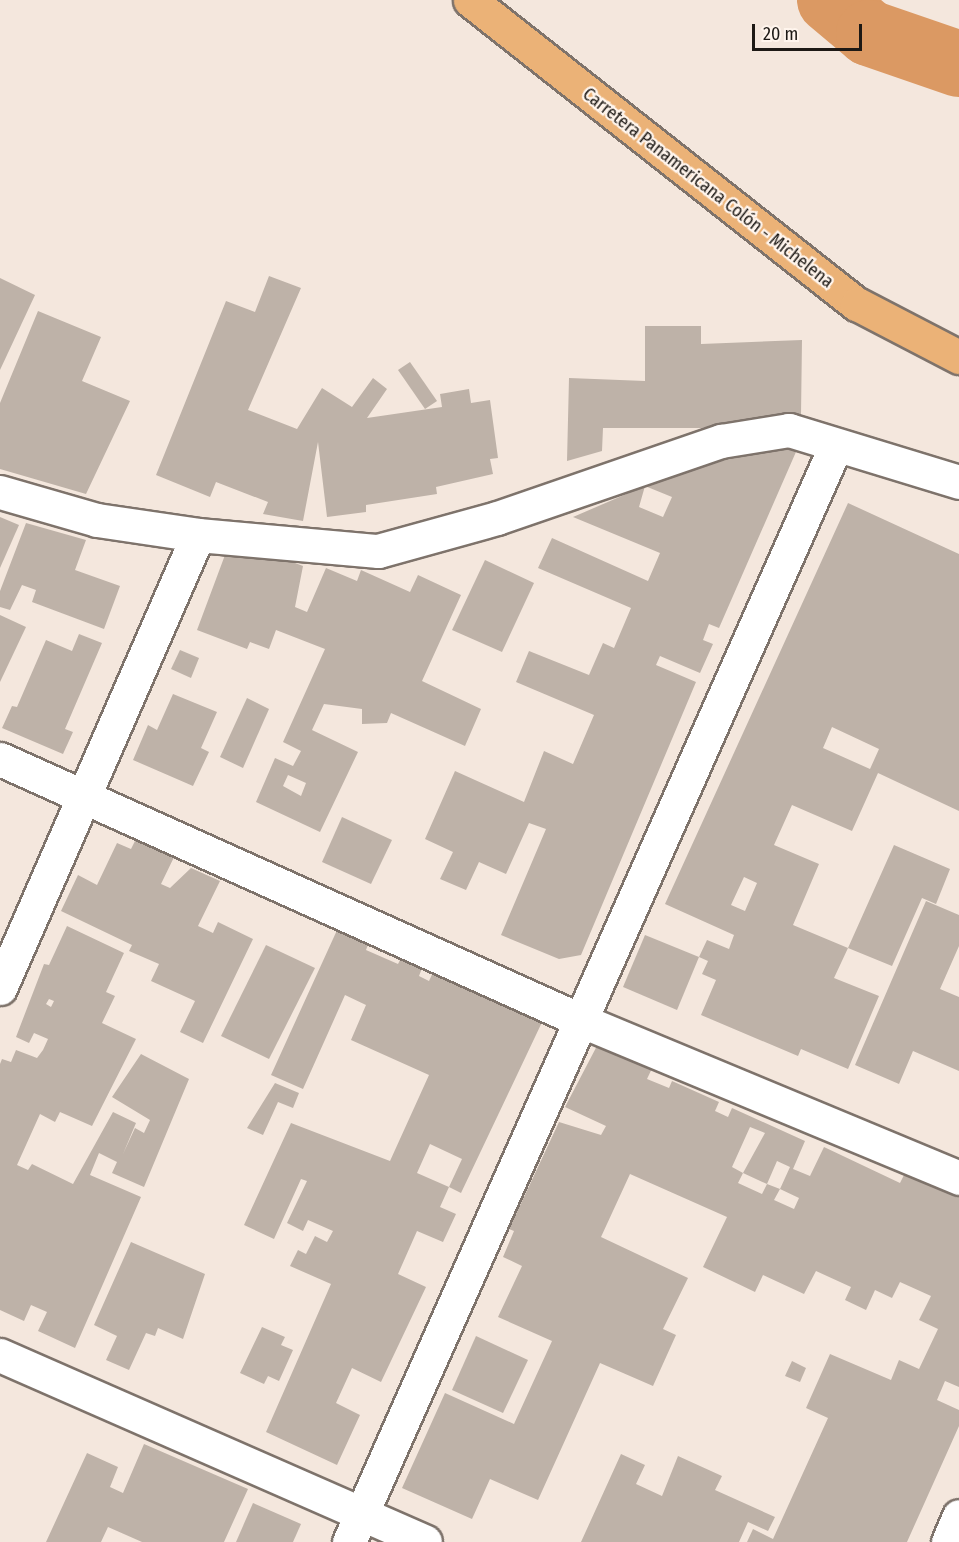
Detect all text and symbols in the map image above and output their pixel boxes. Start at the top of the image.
scale bar [755,12,864,50]
text: 20 m [763,23,798,45]
street label: Carretera Panamericana Colón - Michelena [578,83,838,293]

